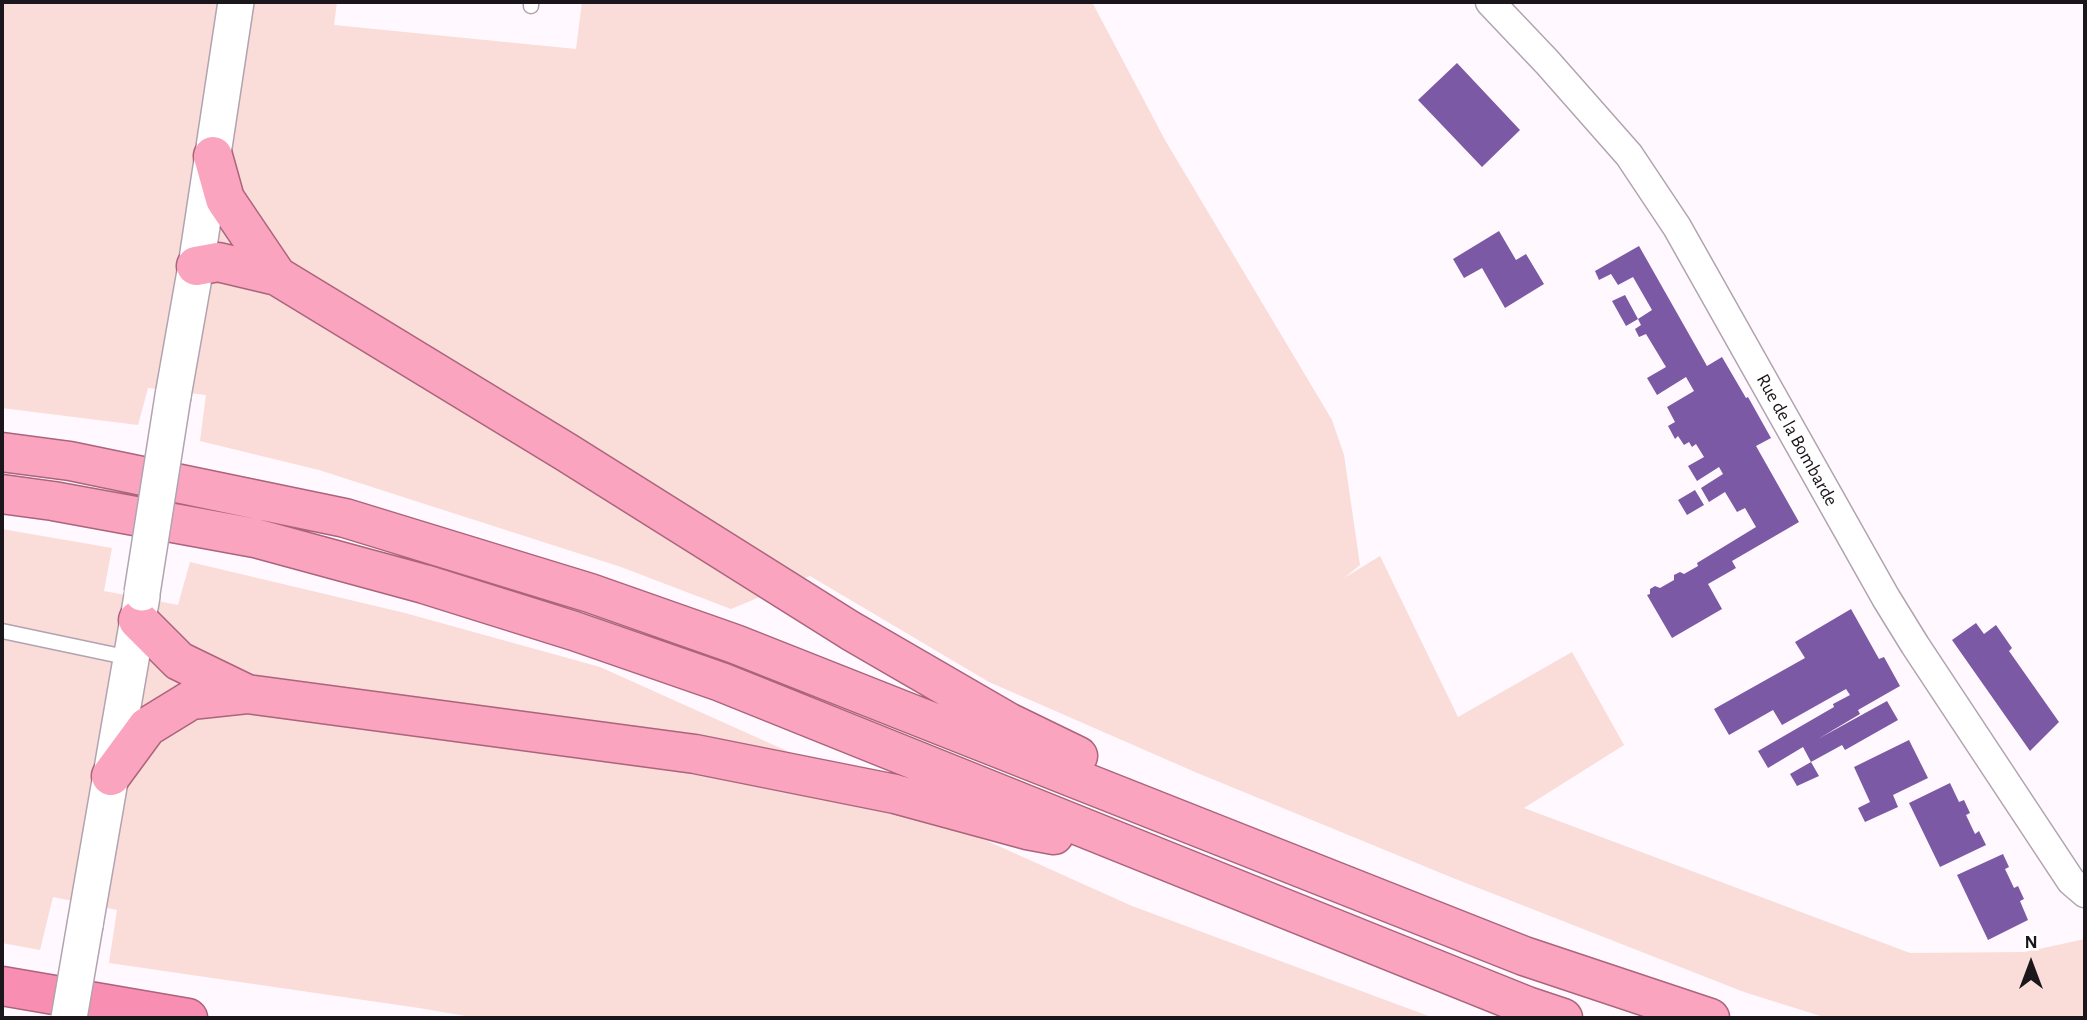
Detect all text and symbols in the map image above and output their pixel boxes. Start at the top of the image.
street label: Rue de la Bombarde [1751,370,1843,510]
north arrow [1996,929,2066,999]
text: N [2024,933,2038,952]

